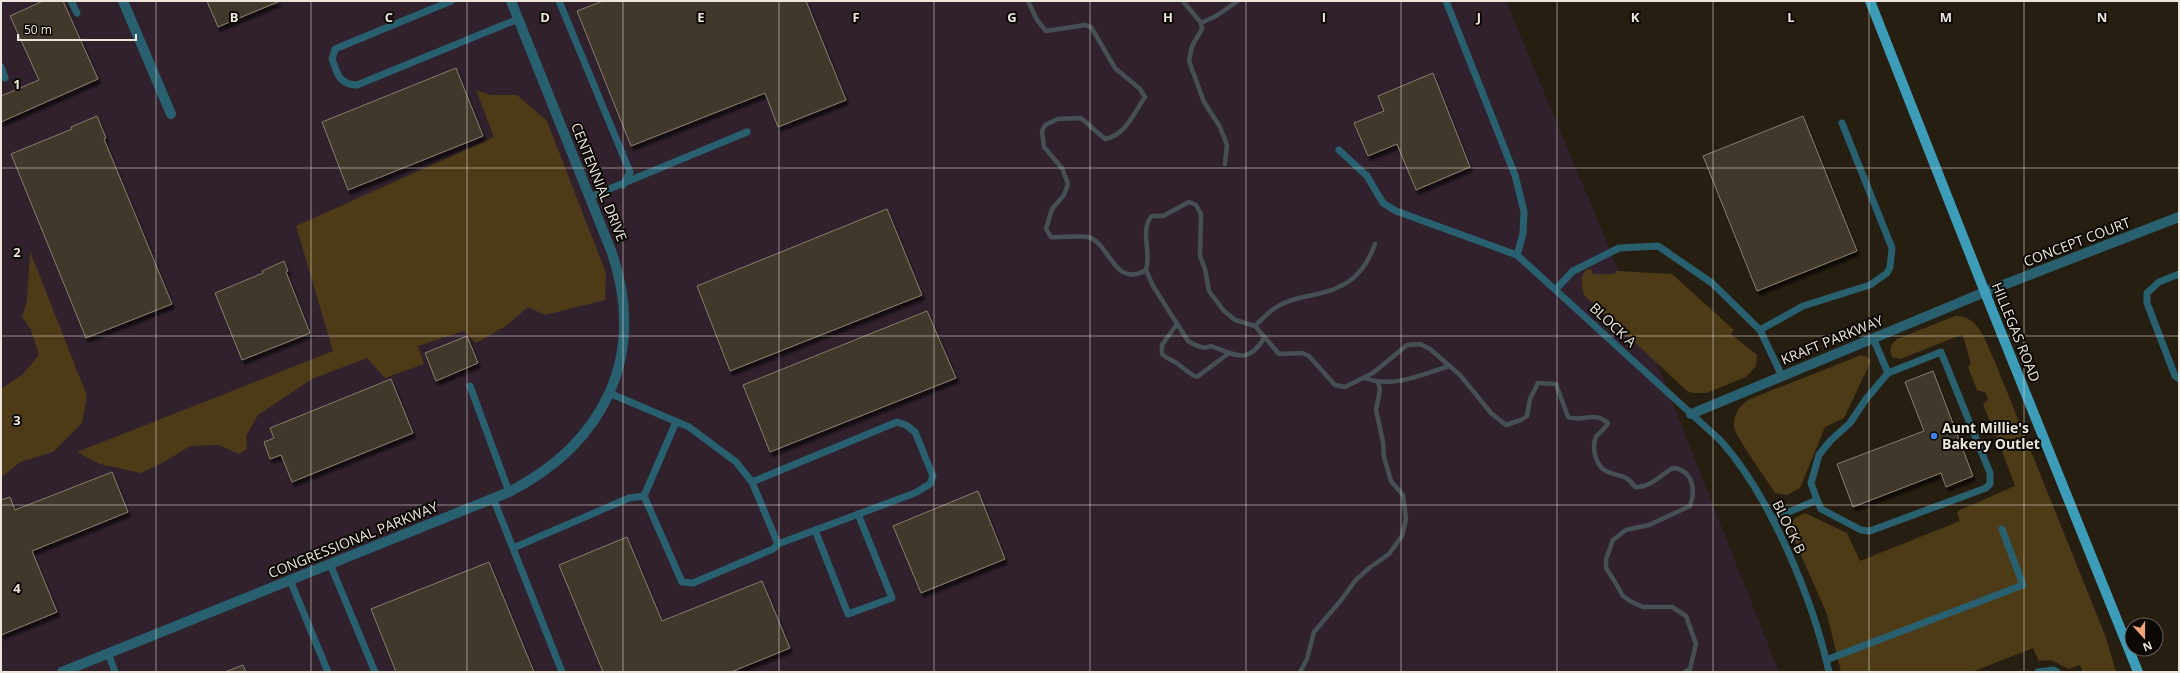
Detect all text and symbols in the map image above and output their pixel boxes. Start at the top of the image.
text: B [230,8,239,26]
text: C [385,8,393,26]
text: D [540,8,550,26]
text: E [697,8,705,26]
text: F [852,8,860,26]
text: G [1007,8,1017,26]
text: H [1163,8,1173,26]
text: I [1322,8,1326,26]
text: J [1476,8,1481,26]
text: K [1631,8,1640,26]
text: L [1787,8,1795,26]
text: M [1940,8,1952,26]
text: N [2097,8,2107,26]
scale bar [18,16,136,42]
text: 50 m [24,21,52,38]
text: 1 [13,75,21,93]
street label: CENTENNIAL DRIVE [567,120,632,244]
street label: CONCEPT COURT [2021,212,2133,271]
text: 2 [13,243,21,261]
street label: HILLEGAS ROAD [1988,279,2045,384]
street label: BLOCK A [1586,298,1641,351]
street label: KRAFT PARKWAY [1778,310,1886,369]
text: 3 [13,411,21,429]
place label: Aunt Millie's Bakery Outlet [1942,418,2040,453]
marker: Aunt Millie's Bakery Outlet [1929,431,1939,441]
street label: CONGRESSIONAL PARKWAY [265,497,441,582]
street label: BLOCK B [1768,497,1811,557]
text: 4 [13,579,21,597]
north arrow [2124,617,2164,657]
text: N [2141,638,2155,655]

